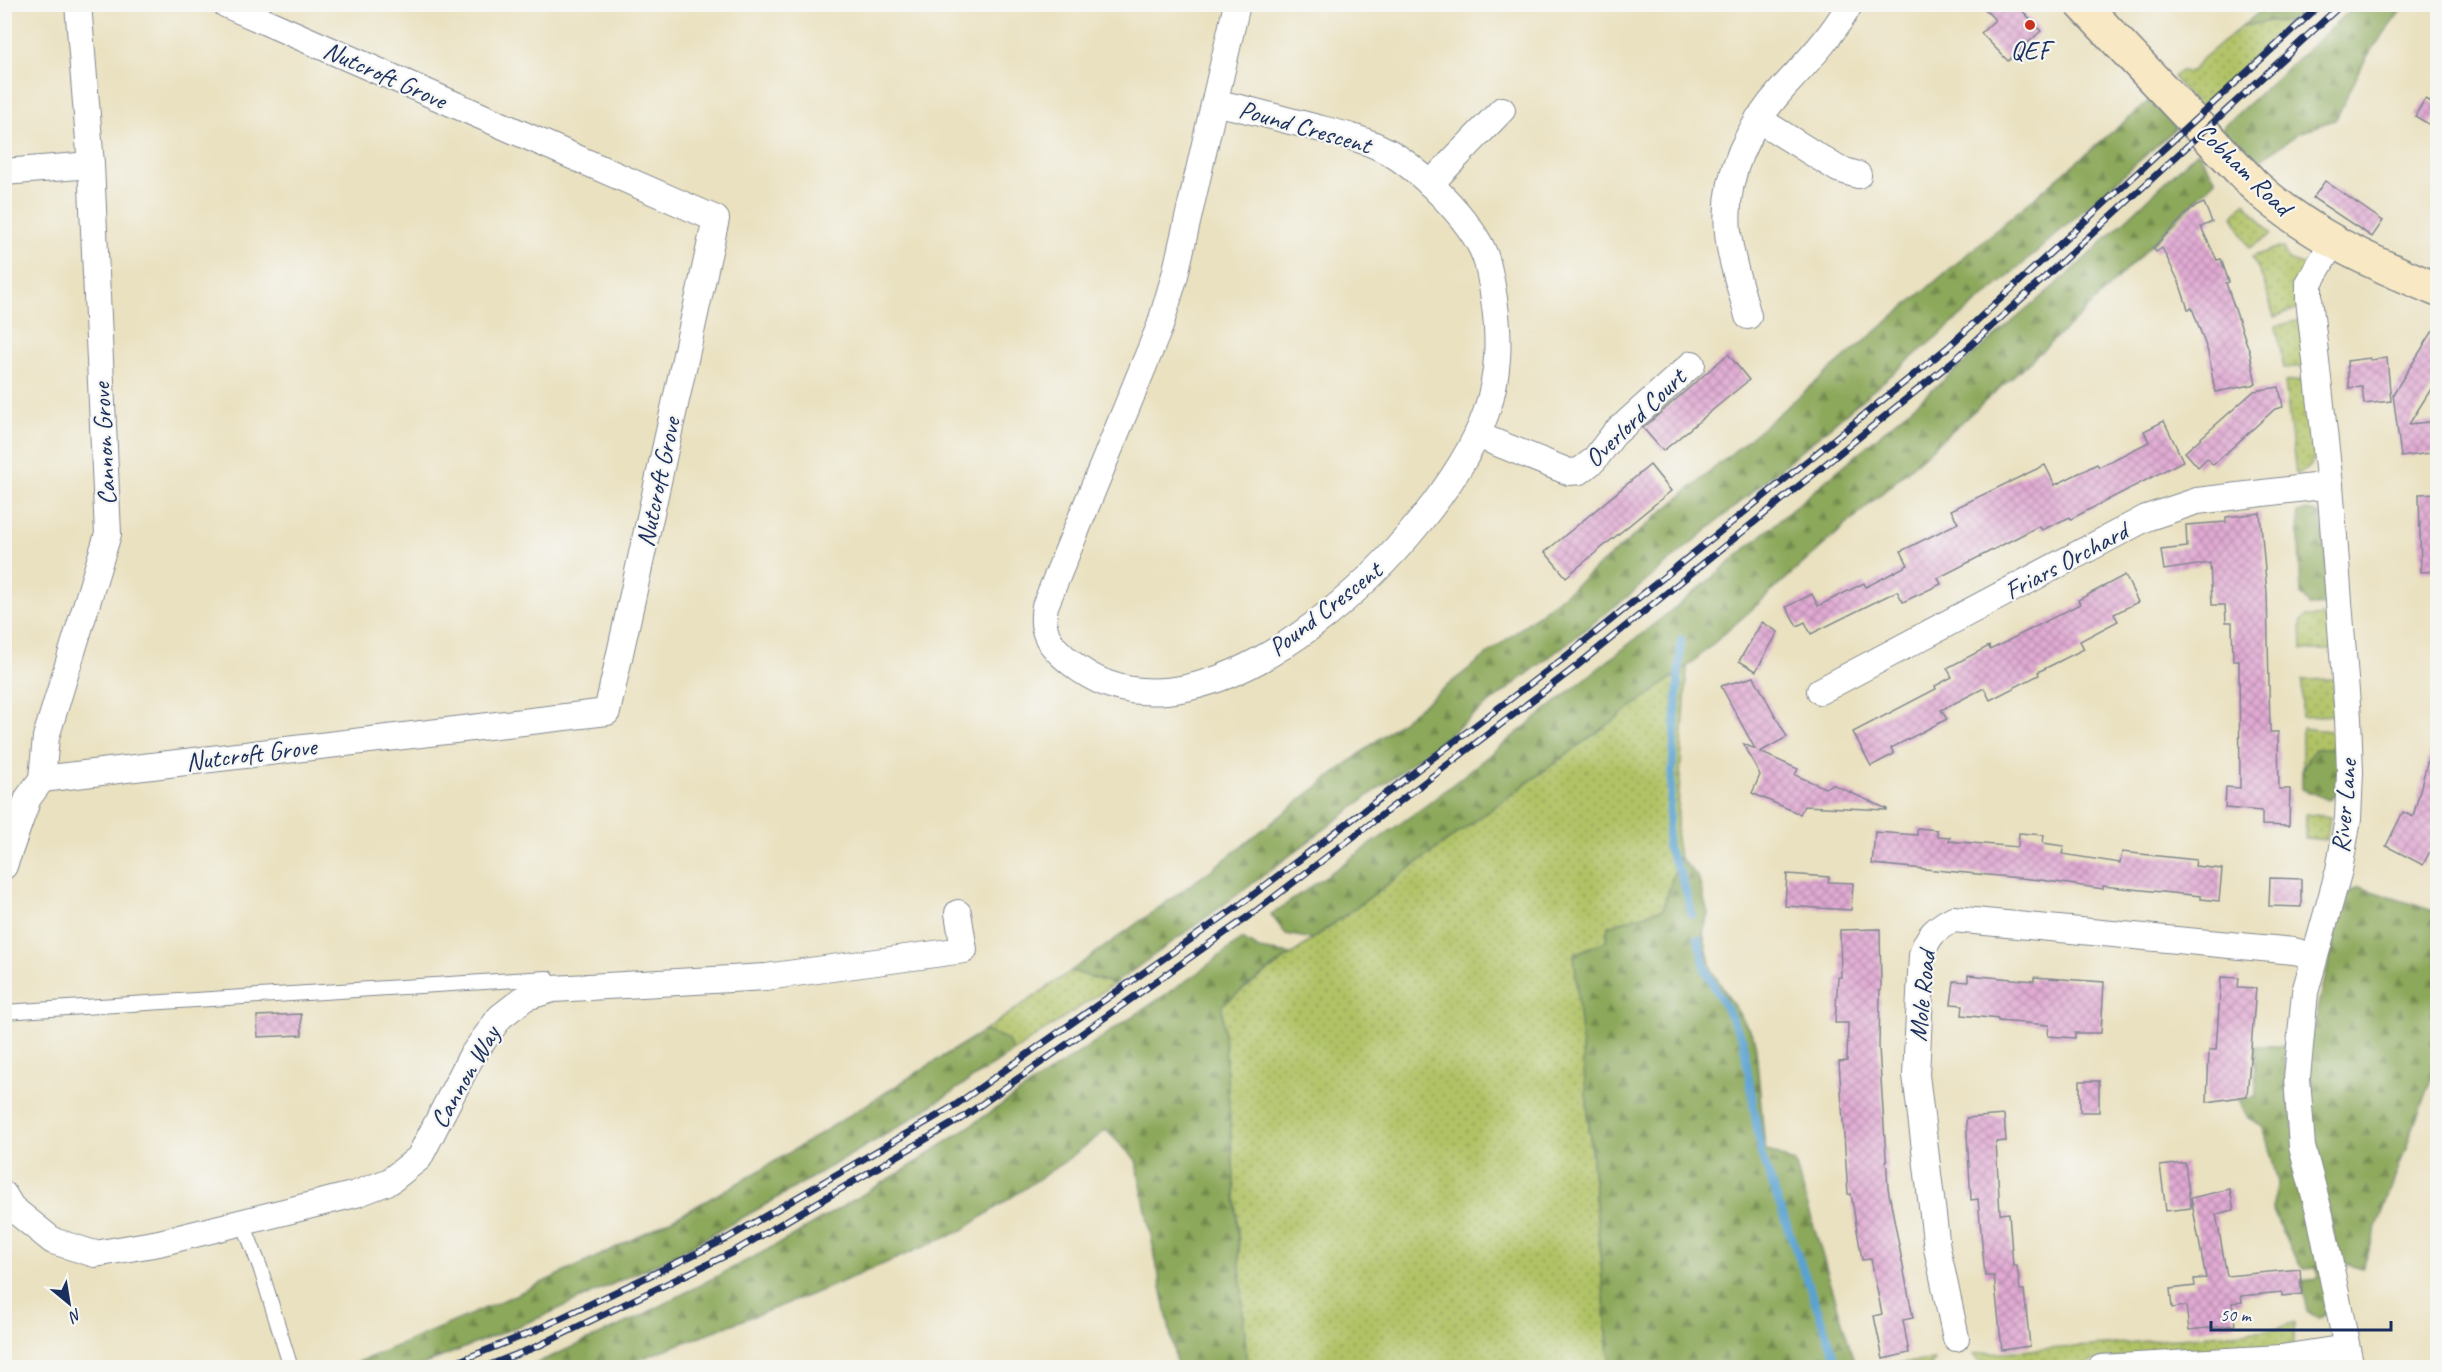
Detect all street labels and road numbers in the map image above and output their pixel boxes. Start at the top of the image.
street label: Nutcroft Grove [318,33,454,118]
street label: Pound Crescent [1235,92,1377,162]
street label: Cobham Road [2189,115,2301,225]
street label: Overlord Court [1577,360,1694,475]
street label: Cannon Grove [84,379,124,506]
street label: Nutcroft Grove [628,412,688,550]
street label: Friars Orchard [1999,513,2137,607]
street label: Pound Crescent [1261,553,1390,664]
street label: Nutcroft Grove [184,729,321,778]
street label: River Lane [2323,755,2365,854]
street label: Mole Road [1901,945,1944,1043]
street label: Cannon Way [423,1018,508,1134]

